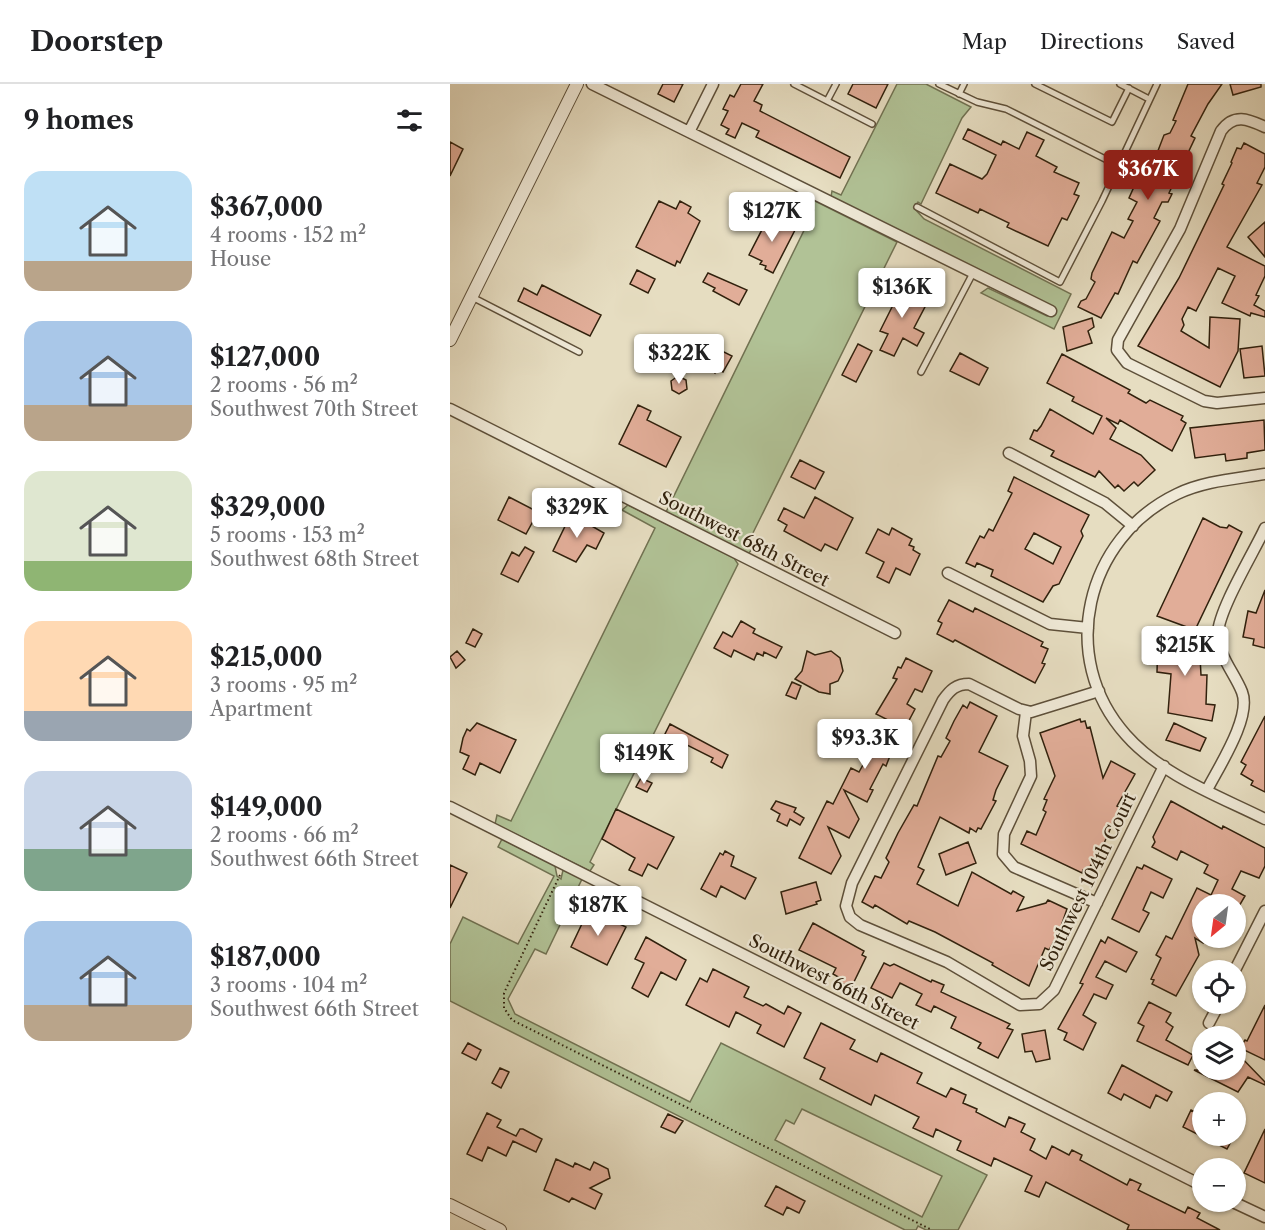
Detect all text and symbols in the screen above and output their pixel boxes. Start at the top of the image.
text: Doorstep [30,24,163,58]
text: Map [962,29,1007,54]
text: Directions [1040,29,1144,54]
text: Saved [1177,29,1235,54]
text: 9 homes [24,104,134,136]
icon: filters [393,104,426,137]
pin: $367K [1106,150,1190,201]
text: $367K [1118,157,1178,181]
text: $367,000 [210,191,323,223]
pin: $127K [730,192,814,243]
icon: home [72,195,144,267]
text: $127K [743,199,801,223]
text: 4 rooms · 152 m² [210,223,366,247]
text: House [210,247,271,271]
pin: $136K [860,268,944,319]
text: $136K [872,275,932,299]
pin: $322K [637,334,721,385]
text: $127,000 [210,341,320,373]
text: $322K [648,341,710,365]
icon: home [72,345,144,417]
text: 2 rooms · 56 m² [210,373,358,397]
text: Southwest 70th Street [210,397,418,421]
street label: Southwest 68th Street [655,486,833,592]
pin: $329K [535,488,619,539]
text: $329,000 [210,491,326,523]
icon: home [72,495,144,567]
text: $329K [546,495,608,519]
text: 5 rooms · 153 m² [210,523,365,547]
text: Southwest 68th Street [210,547,419,571]
pin: $215K [1143,626,1227,677]
text: $215K [1156,633,1215,657]
text: $215,000 [210,641,322,673]
icon: home [72,645,144,717]
text: 3 rooms · 95 m² [210,673,357,697]
text: Apartment [210,697,313,721]
pin: $93.3K [816,719,914,770]
text: $93.3K [831,726,899,750]
pin: $149K [602,734,686,785]
text: $149K [614,741,674,765]
street label: Southwest 104th Court [1035,789,1141,975]
text: $149,000 [210,791,323,823]
icon: home [72,795,144,867]
text: 2 rooms · 66 m² [210,823,359,847]
text: Southwest 66th Street [210,847,419,871]
pin: $187K [556,886,640,937]
text: $187K [569,893,627,917]
north arrow [1192,894,1246,948]
map controls [1192,894,1246,1212]
street label: Southwest 66th Street [745,930,923,1035]
text: $187,000 [210,941,321,973]
icon: home [72,945,144,1017]
button: locate [1192,960,1246,1014]
text: 3 rooms · 104 m² [210,973,367,997]
text: Southwest 66th Street [210,997,419,1021]
button: layers [1192,1026,1246,1080]
button: + [1192,1092,1246,1146]
button: − [1192,1158,1246,1212]

